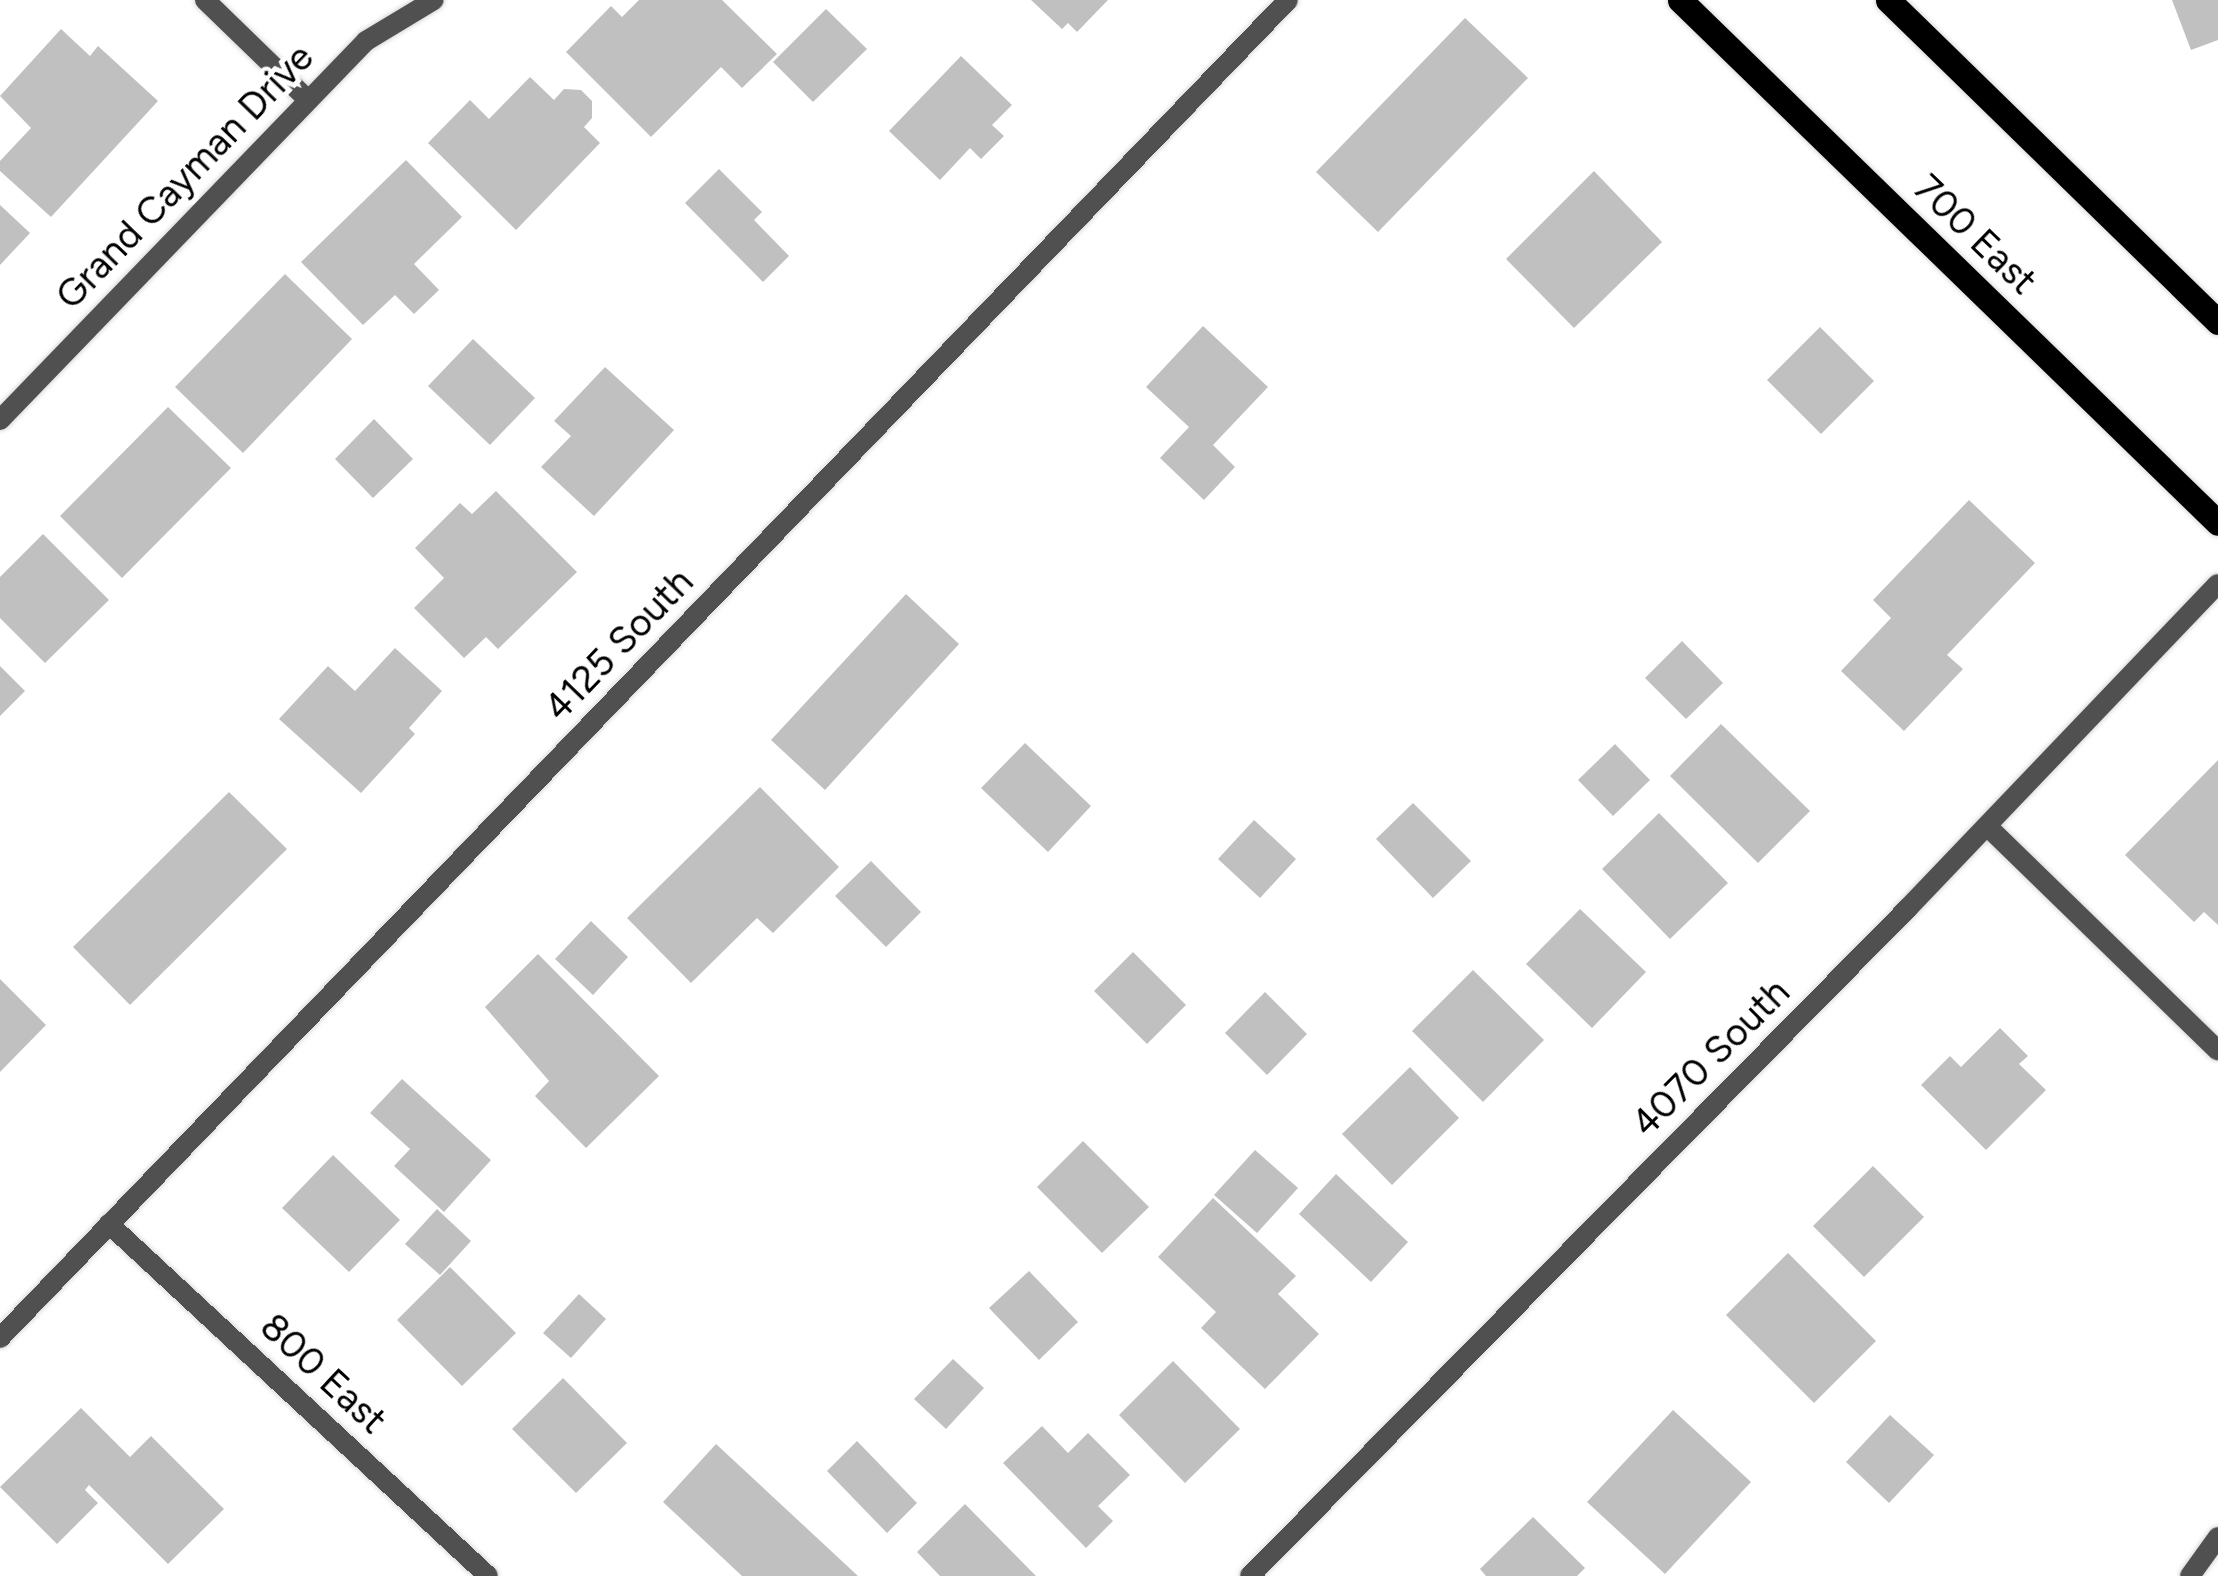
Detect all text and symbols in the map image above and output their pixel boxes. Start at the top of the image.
street label: Grand Cayman Drive [47,35,323,319]
street label: 700 East [1904,166,2046,304]
street label: 4125 South [535,559,703,731]
street label: 4070 South [1623,970,1799,1146]
street label: 800 East [251,1304,395,1444]

